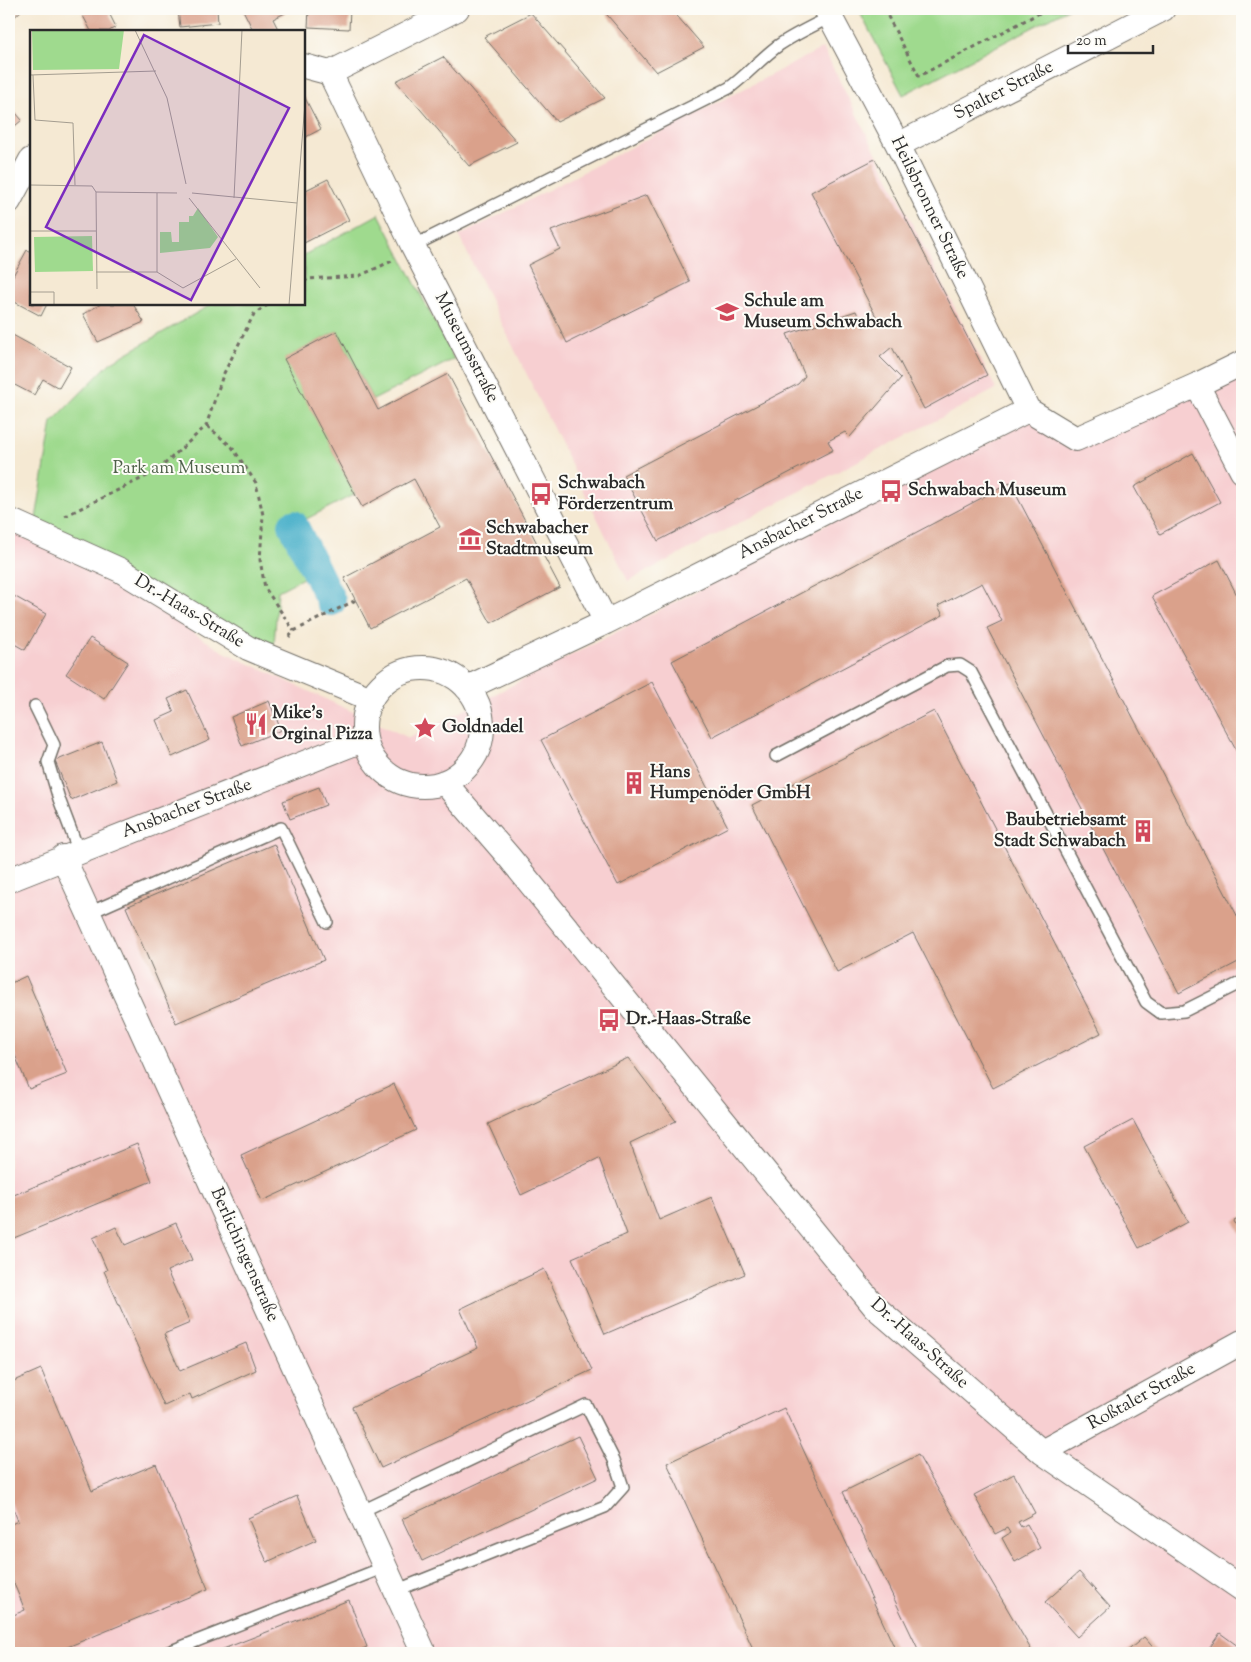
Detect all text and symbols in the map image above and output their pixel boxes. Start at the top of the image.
scale bar [1068,22,1154,54]
inset map [30,30,305,305]
text: 20 m [1076,31,1107,52]
street label: Spalter Straße [950,55,1058,127]
street label: Heilsbronner Straße [883,132,975,284]
street label: Museumsstraße [427,288,505,408]
place label: Schule am Museum Schwabach [744,289,903,336]
school or university icon: Schule am Museum Schwabach [714,299,740,325]
park label: Park am Museum [113,456,245,482]
place label: Schwabach Förderzentrum [558,471,673,518]
bus stop icon: Schwabach Museum [878,478,904,504]
place label: Schwabach Museum [908,478,1067,504]
bus stop icon: Schwabach Förderzentrum [528,481,554,507]
street label: Ansbacher Straße [734,481,868,567]
place label: Schwabacher Stadtmuseum [486,516,593,563]
museum icon: Schwabacher Stadtmuseum [457,526,483,552]
street label: Dr.-Haas-Straße [129,569,249,655]
place label: Mike's Orginal Pizza [272,701,373,748]
restaurant icon: Mike's Orginal Pizza [243,711,269,737]
place icon: Goldnadel [412,715,438,741]
place label: Goldnadel [442,715,524,741]
place label: Hans Humpenöder GmbH [650,760,811,807]
building icon: Hans Humpenöder GmbH [621,770,647,796]
street label: Ansbacher Straße [118,772,256,846]
place label: Baubetriebsamt Stadt Schwabach [994,808,1127,855]
building icon: Baubetriebsamt Stadt Schwabach [1130,818,1156,844]
bus stop icon: Dr.-Haas-Straße [596,1007,622,1033]
place label: Dr.-Haas-Straße [626,1007,751,1033]
street label: Berlichingenstraße [203,1184,285,1326]
street label: Dr.-Haas-Straße [864,1293,974,1395]
street label: Roßtaler Straße [1083,1357,1201,1437]

